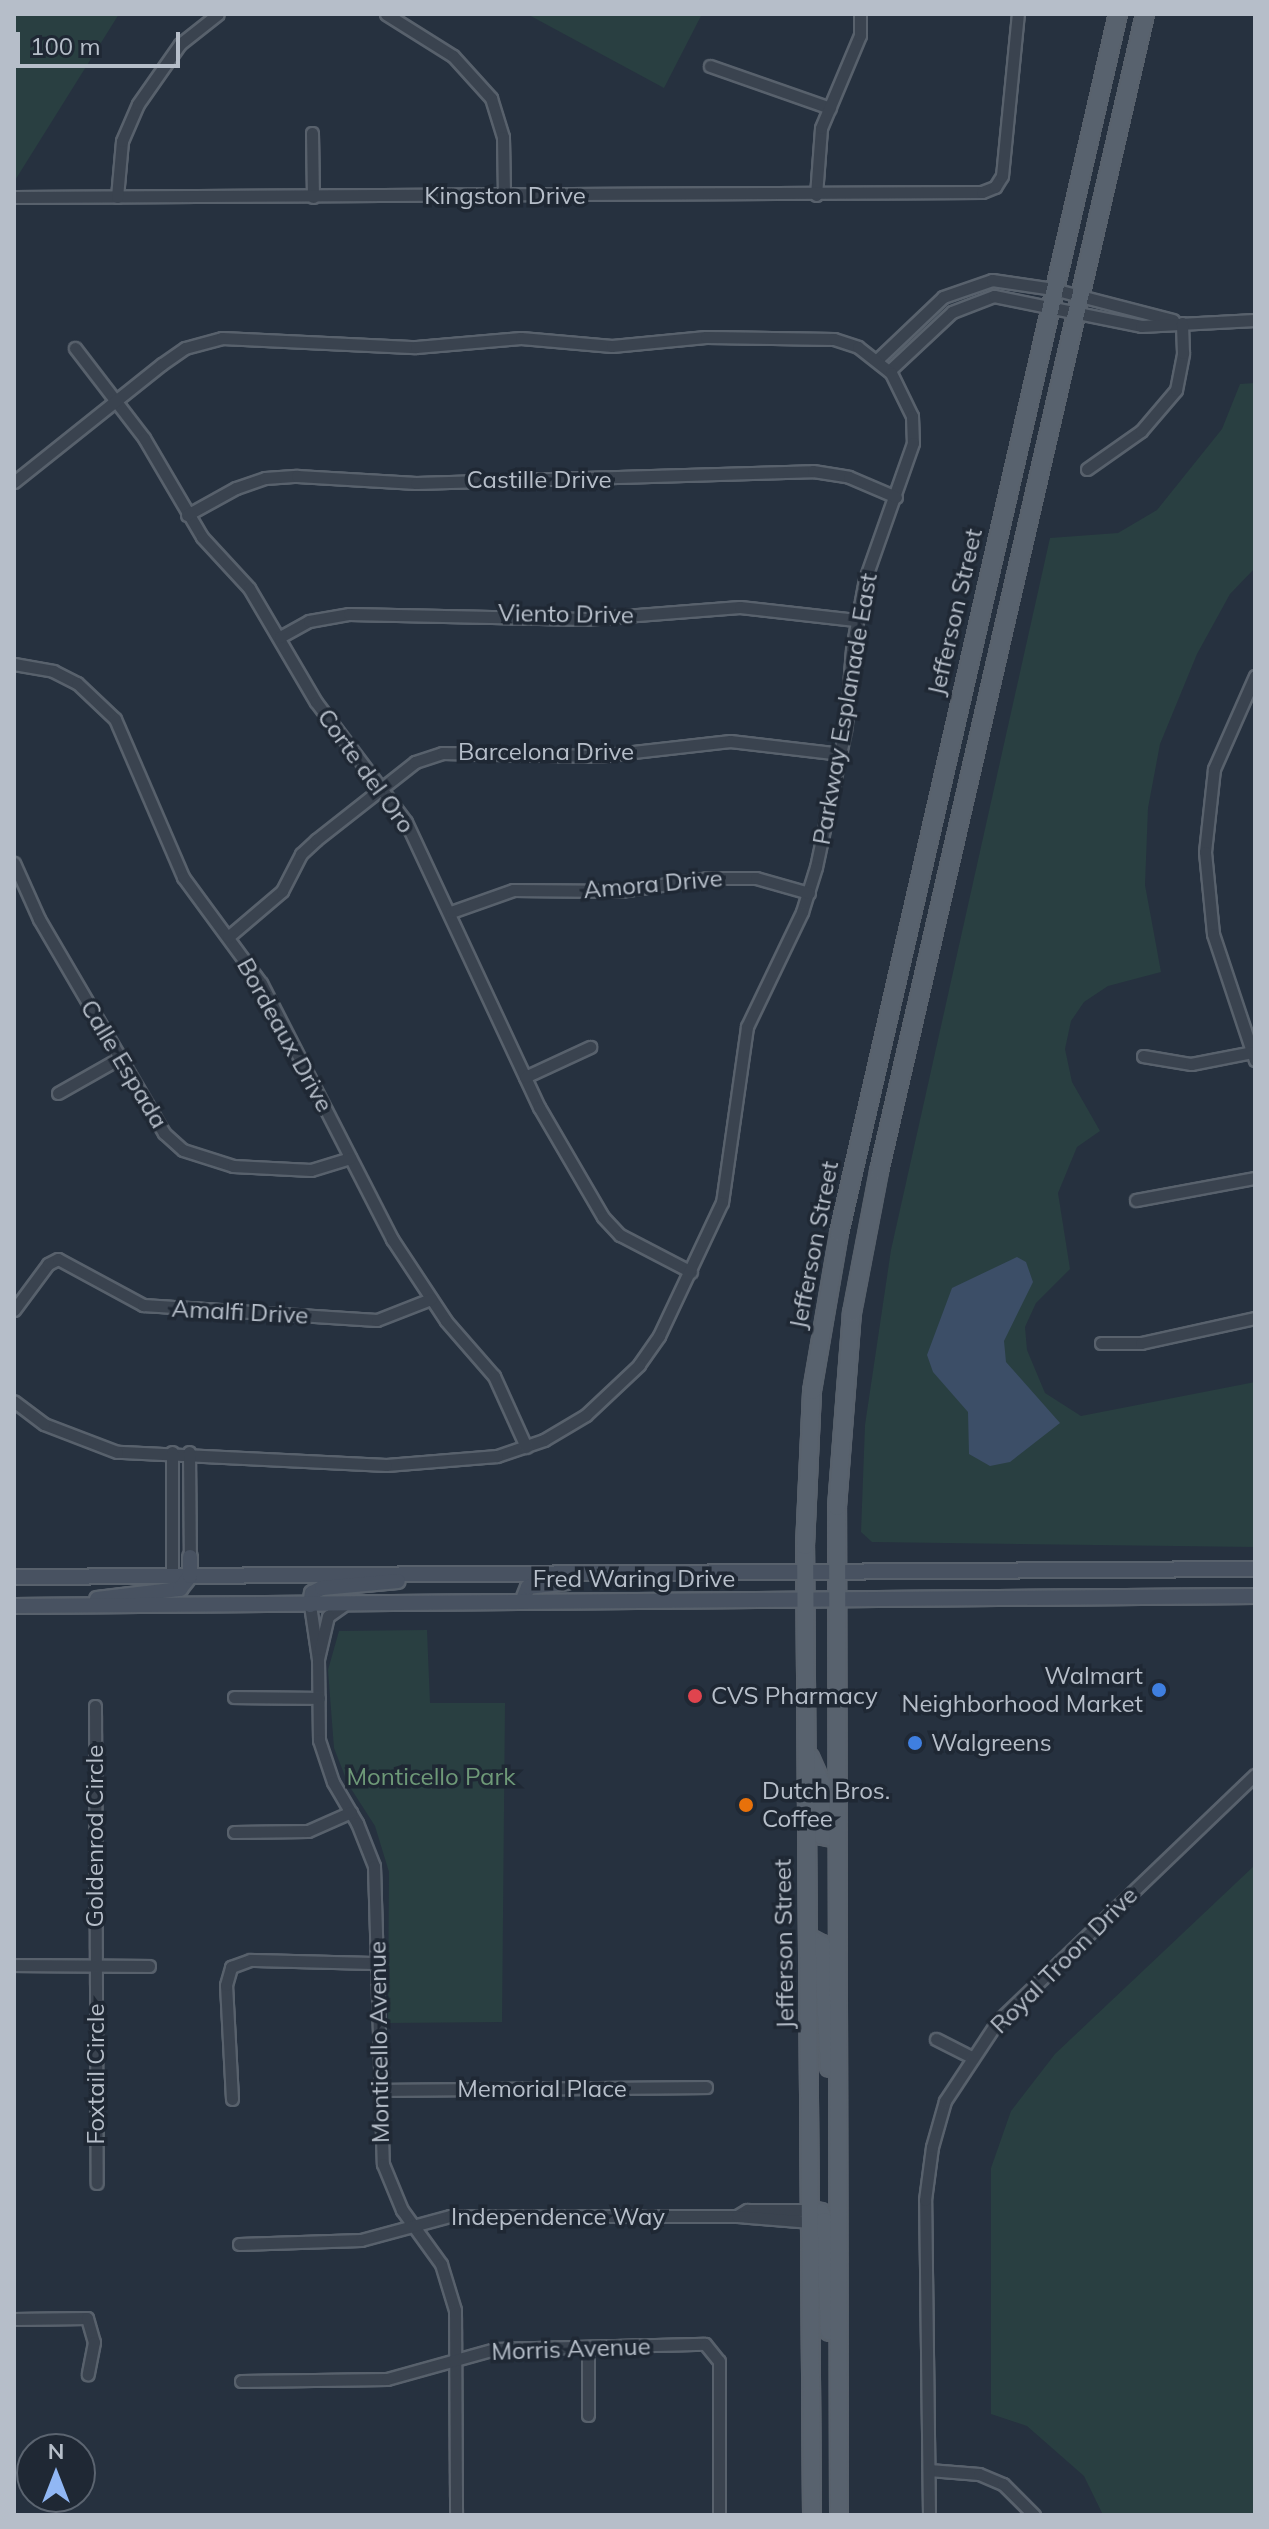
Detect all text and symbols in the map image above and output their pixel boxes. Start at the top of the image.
scale bar [20,16,184,66]
text: 100 m [30,31,101,61]
street label: Kingston Drive [424,182,586,210]
street label: Castille Drive [466,466,612,494]
street label: Jefferson Street [922,526,988,698]
street label: Parkway Esplanade East [807,571,883,847]
street label: Viento Drive [498,598,634,630]
street label: Corte del Oro [311,703,421,839]
street label: Barcelona Drive [458,738,634,766]
street label: Amora Drive [582,864,724,904]
street label: Bordeaux Drive [231,953,339,1117]
street label: Calle Espada [74,995,174,1133]
street label: Jefferson Street [784,1159,844,1331]
street label: Amalfi Drive [171,1294,309,1330]
street label: Fred Waring Drive [533,1565,735,1593]
place label: Walmart Neighborhood Market [902,1662,1143,1718]
marker: Walmart Neighborhood Market [1150,1681,1168,1699]
place label: CVS Pharmacy [711,1682,878,1710]
marker: CVS Pharmacy [686,1687,704,1705]
place label: Walgreens [931,1729,1052,1757]
marker: Walgreens [906,1734,924,1752]
street label: Goldenrod Circle [81,1745,109,1927]
park label: Monticello Park [346,1763,516,1791]
place label: Dutch Bros. Coffee [762,1777,890,1833]
marker: Dutch Bros. Coffee [737,1796,755,1814]
street label: Jefferson Street [768,1859,800,2029]
street label: Royal Troon Drive [985,1881,1143,2039]
street label: Monticello Avenue [363,1941,395,2143]
street label: Foxtail Circle [82,2003,110,2145]
street label: Memorial Place [457,2075,627,2103]
street label: Independence Way [451,2203,665,2231]
street label: Morris Avenue [491,2332,651,2366]
north arrow [16,2433,96,2513]
text: N [48,2437,64,2465]

